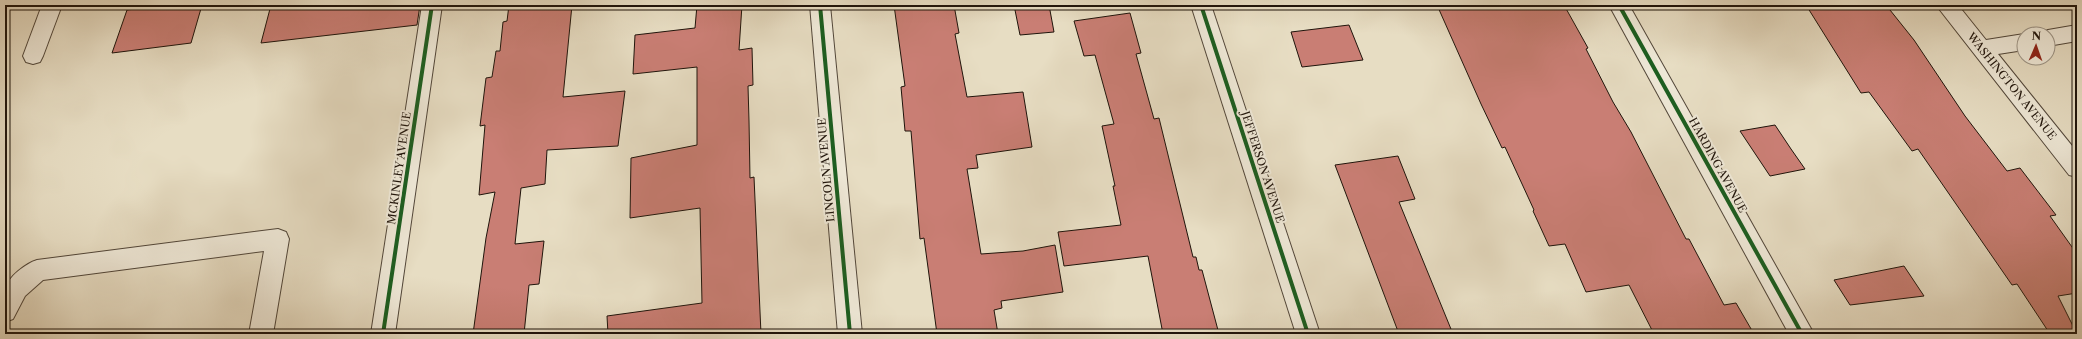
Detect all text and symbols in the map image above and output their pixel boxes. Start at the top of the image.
north arrow [2016,26,2056,66]
street label: WASHINGTON AVENUE [1965,30,2059,142]
street label: JEFFERSON AVENUE [1238,107,1288,225]
street label: MCKINLEY AVENUE [384,110,414,225]
street label: HARDING AVENUE [1686,115,1750,215]
street label: LINCOLN AVENUE [814,117,838,223]

